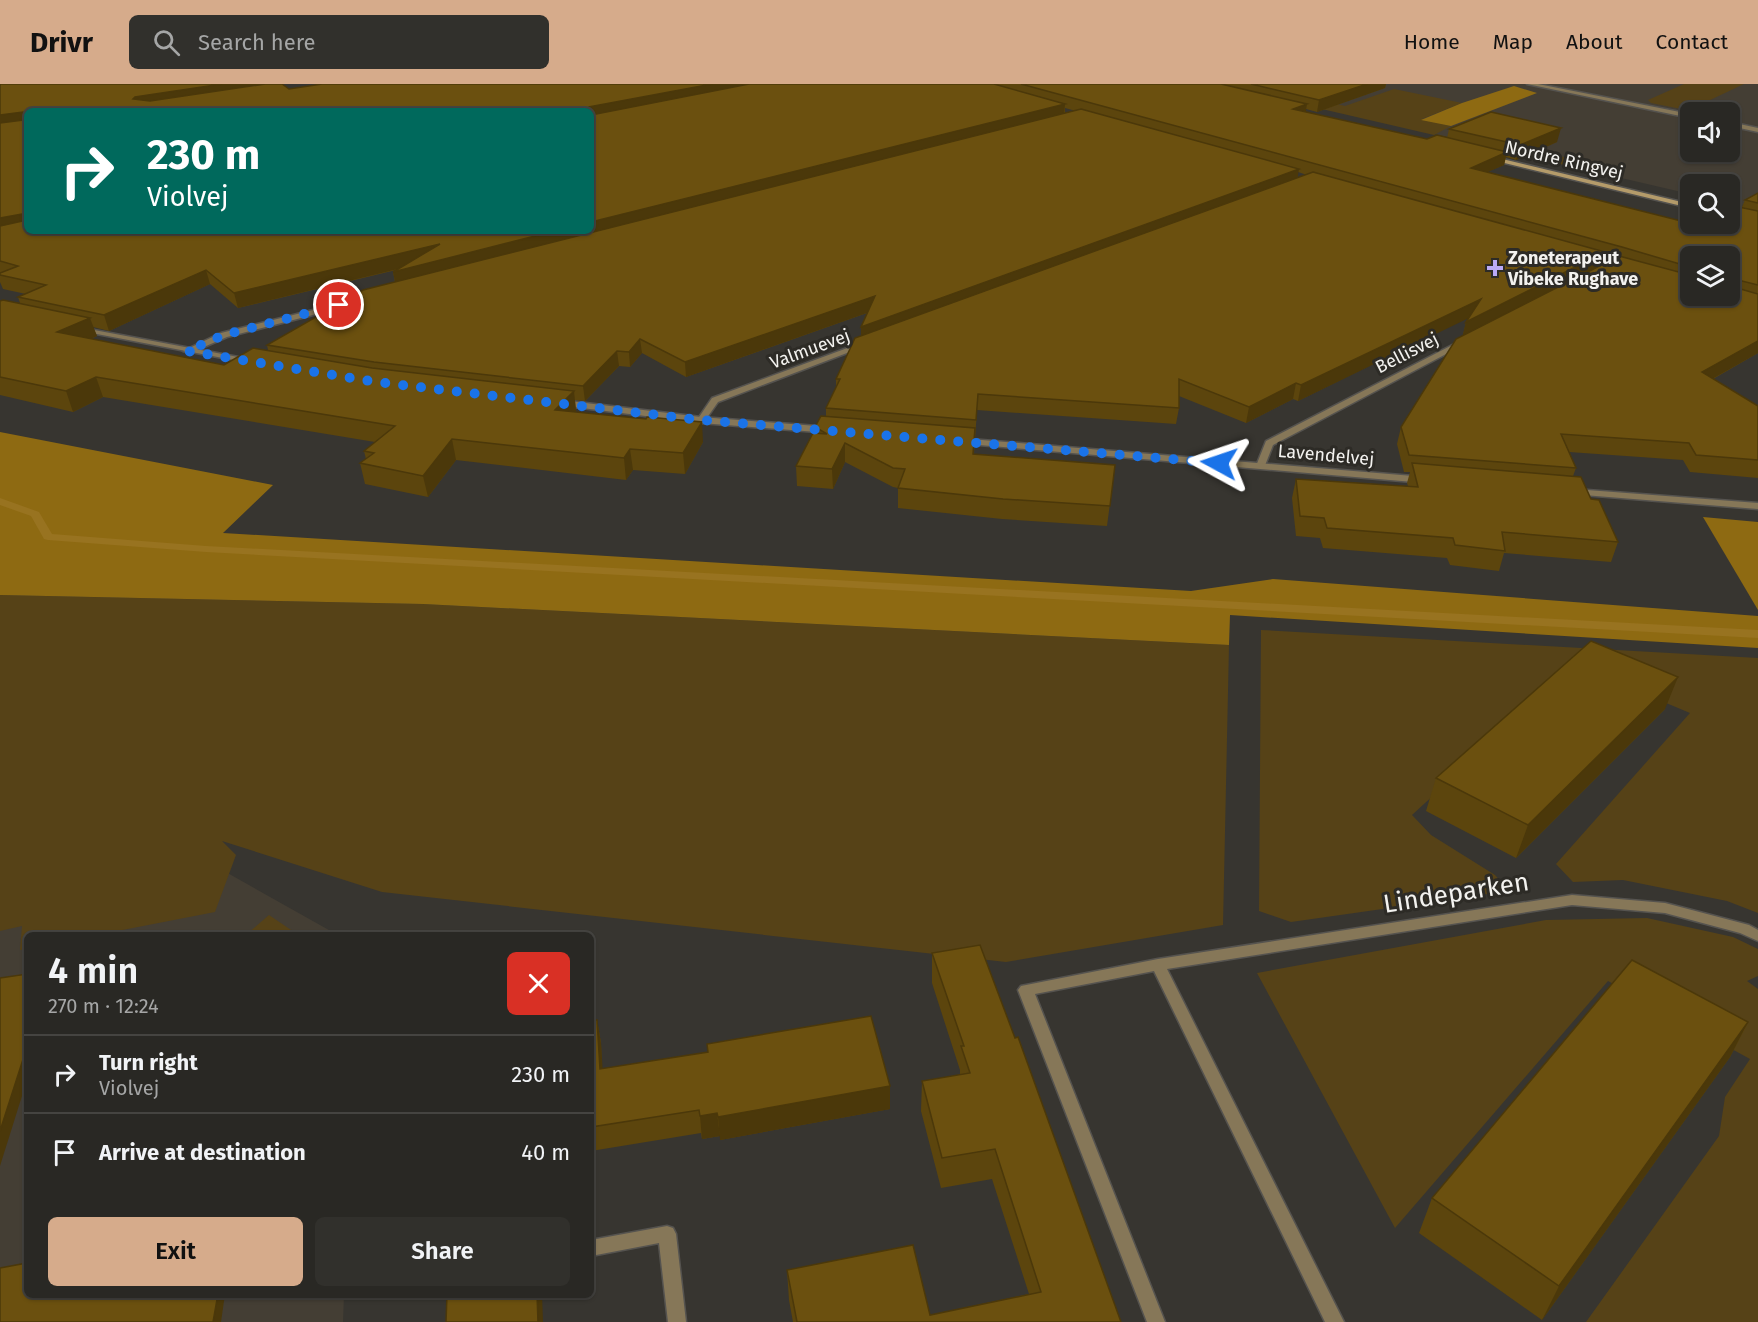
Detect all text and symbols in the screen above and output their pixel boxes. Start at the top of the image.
search box [129,15,549,69]
text: Drivr [30,26,93,59]
icon: search [150,26,183,59]
text: Search here [198,29,315,56]
text: Home [1404,29,1460,55]
text: Map [1493,29,1533,55]
text: About [1566,29,1623,55]
text: Contact [1656,29,1728,55]
map controls [1680,102,1740,306]
button: sound [1680,102,1740,162]
text: 230 m [147,130,260,180]
icon: right [48,132,126,210]
street label: Nordre Ringvej [1503,136,1625,184]
button: search [1680,174,1740,234]
text: Violvej [147,181,229,213]
button: layers [1680,246,1740,306]
place label: Zoneterapeut Vibeke Rughave [1507,247,1638,290]
marker: Zoneterapeut Vibeke Rughave [1486,259,1504,277]
pin [313,279,364,330]
icon: arrive [322,288,355,321]
street label: Valmuevej [767,324,853,374]
street label: Bellisvej [1372,328,1442,378]
position arrow [1187,431,1251,495]
street label: Lavendelvej [1277,440,1375,470]
street label: Lindeparken [1381,866,1531,920]
text: 4 min [48,949,138,993]
button: close [507,952,570,1015]
text: 270 m · 12:24 [48,994,159,1018]
text: Turn right [99,1049,198,1076]
icon: right [48,1058,81,1091]
text: 230 m [511,1061,570,1088]
text: Violvej [99,1076,159,1100]
icon: arrive [48,1136,81,1169]
text: Arrive at destination [99,1139,306,1166]
text: 40 m [521,1139,570,1166]
button: Exit [48,1217,303,1286]
button: Share [315,1217,570,1286]

